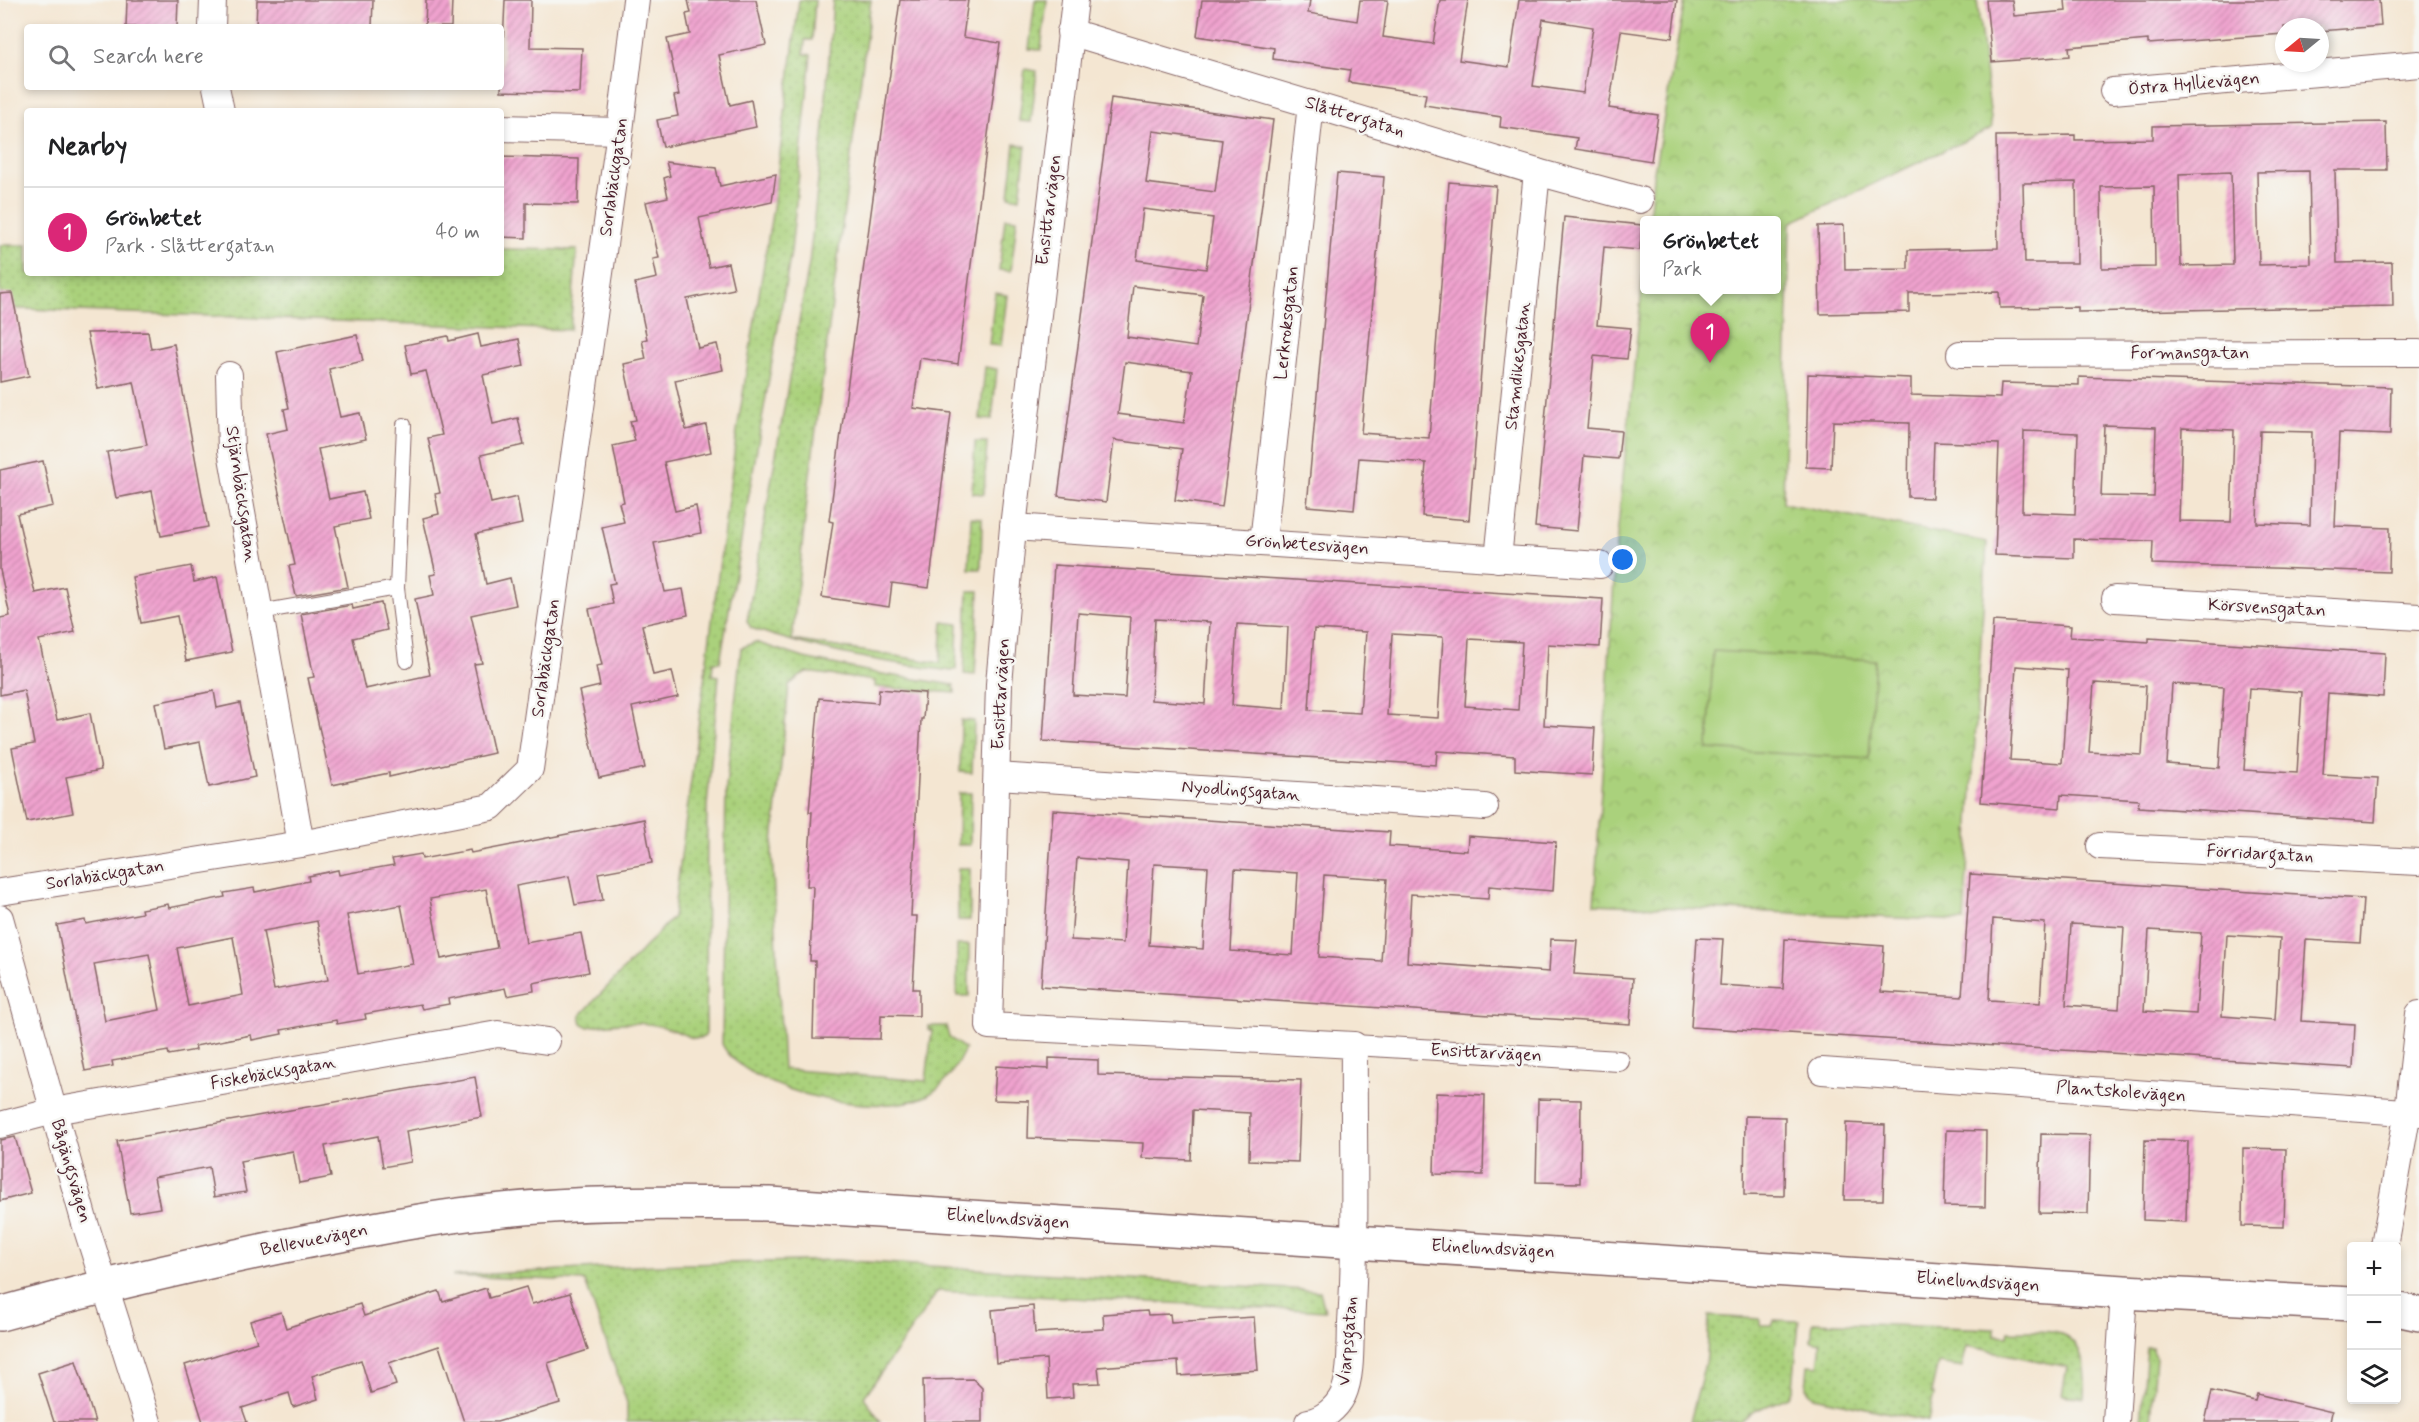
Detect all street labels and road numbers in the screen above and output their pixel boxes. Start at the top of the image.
street label: Östra Hyllievägen [2127,66,2261,102]
street label: Slåttergatan [1302,90,1408,145]
street label: Sorlabäckgatan [594,116,635,238]
street label: Ensittarvägen [1030,153,1068,267]
street label: Lerkroksgatan [1269,265,1306,381]
street label: Stamdikesgatan [1499,301,1537,431]
street label: Formansgatan [2131,341,2250,366]
street label: Stjärnbäcksgatan [220,424,262,564]
street label: Grönbetesvägen [1244,529,1370,561]
street label: Körsvensgatan [2207,593,2327,624]
street label: Sorlabäckgatan [526,597,567,719]
street label: Ensittarvägen [986,638,1016,750]
street label: Nyodlingsgatan [1181,775,1301,809]
street label: Förridargatan [2206,839,2314,871]
street label: Sorlabäckgatan [44,854,166,897]
street label: Ensittarvägen [1430,1038,1542,1068]
street label: Fiskebäcksgatan [208,1050,338,1096]
street label: Plantskolevägen [2055,1075,2187,1109]
street label: Bågängsvägen [43,1116,97,1226]
street label: Elinelundsvägen [945,1203,1071,1235]
street label: Bellevuevägen [258,1218,370,1262]
street label: Elinelundsvägen [1430,1234,1556,1264]
street label: Elinelundsvägen [1915,1266,2041,1298]
street label: Viarpsgatan [1332,1295,1366,1387]

